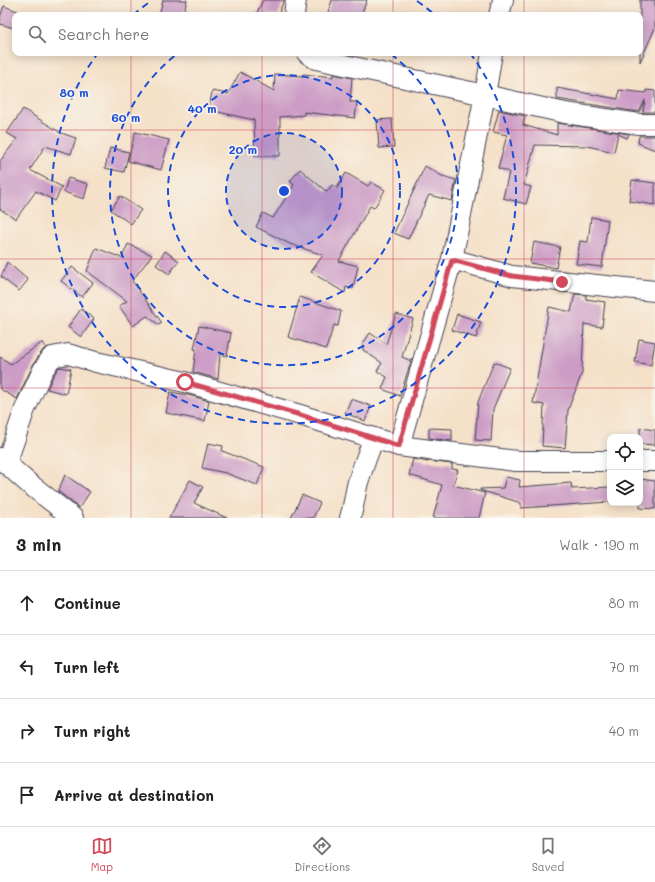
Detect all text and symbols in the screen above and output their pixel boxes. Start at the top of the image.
search box [12,12,643,56]
icon: search [26,23,48,45]
text: Search here [58,24,149,44]
text: 80 m [59,84,89,100]
text: 40 m [187,100,217,116]
text: 60 m [112,109,140,125]
text: 20 m [229,141,257,157]
centre of rings [277,184,291,198]
route end [553,273,571,291]
route start [176,373,194,391]
map controls [607,434,643,506]
button: locate [607,434,643,470]
button: layers [607,470,643,506]
text: 3 min [16,533,61,555]
text: Walk · 190 m [559,536,639,553]
icon: ahead [16,592,38,614]
text: Continue [54,593,121,613]
text: 80 m [609,594,639,611]
icon: left [16,656,38,678]
text: Turn left [54,657,119,677]
text: 70 m [609,658,639,675]
icon: right [16,720,38,742]
text: Turn right [54,721,131,741]
text: 40 m [609,722,639,739]
icon: arrive [16,784,38,806]
text: Arrive at destination [54,785,214,805]
tab: Map [91,835,113,874]
tab: Directions [294,835,350,874]
tab: Saved [532,835,564,874]

